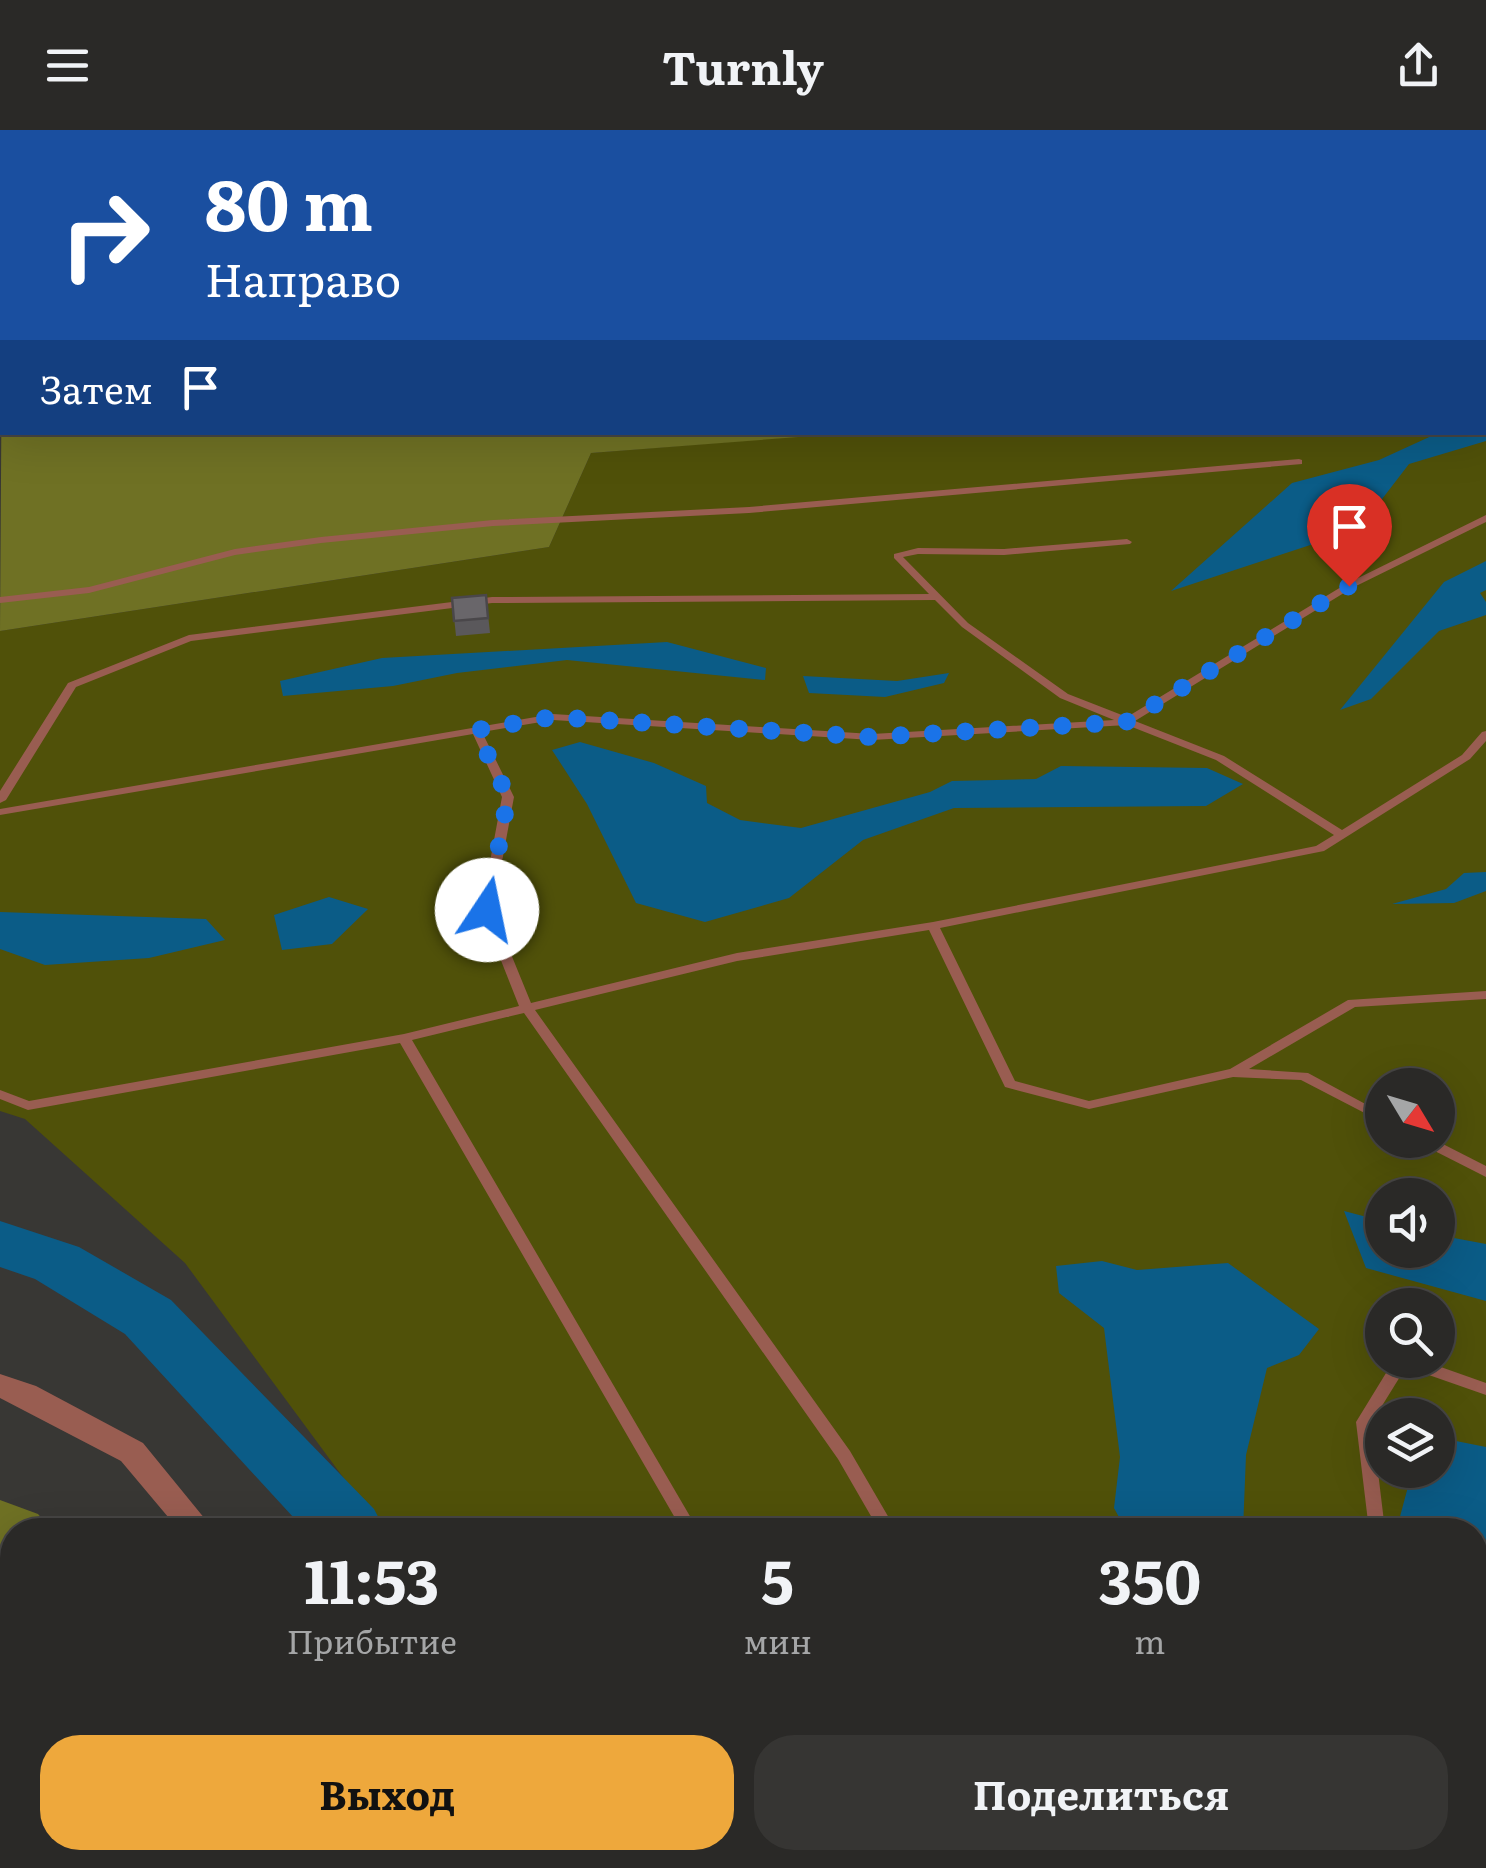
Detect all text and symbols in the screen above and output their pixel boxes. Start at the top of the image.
text: Turnly [662,32,824,99]
icon: menu [40,38,95,93]
icon: share [1391,38,1446,93]
text: 80 m [205,149,373,253]
icon: right [40,170,170,300]
text: Направо [205,244,401,311]
text: Затем [40,359,153,416]
icon: arrive [173,360,228,415]
pin [1307,484,1392,587]
icon: arrive [1322,499,1377,554]
position arrow [435,858,539,962]
north arrow [1365,1068,1455,1158]
map controls [1365,1068,1455,1488]
button: sound [1365,1178,1455,1268]
button: search [1365,1288,1455,1378]
button: layers [1365,1398,1455,1488]
text: 11:53 [304,1533,439,1622]
text: 5 [761,1533,794,1622]
text: 350 [1098,1533,1201,1622]
text: Прибытие [287,1616,457,1664]
text: мин [744,1616,812,1664]
text: m [1134,1616,1165,1664]
button: Выход [40,1735,734,1850]
button: Поделиться [754,1735,1448,1850]

